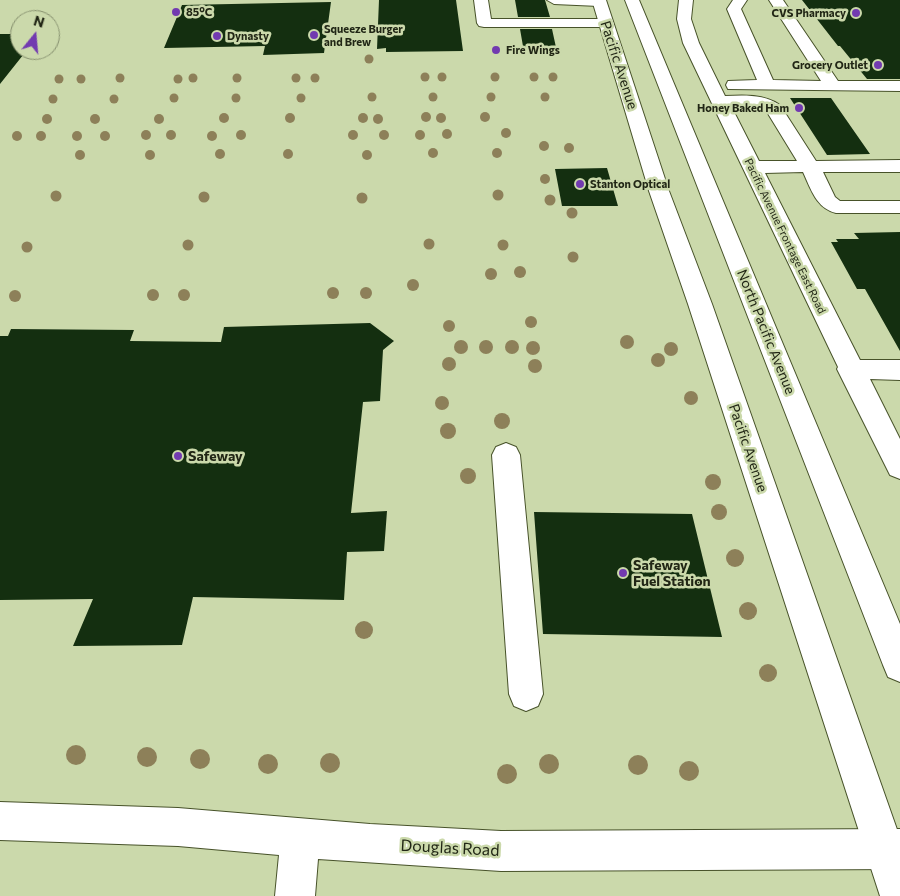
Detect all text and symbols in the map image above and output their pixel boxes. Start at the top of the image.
place label: 85°C [186,5,212,19]
marker: 85°C [170,6,182,18]
place label: CVS Pharmacy [772,6,846,20]
marker: CVS Pharmacy [850,7,862,19]
north arrow [10,10,60,60]
text: N [32,11,47,31]
street label: Pacific Avenue [597,19,641,111]
place label: Squeeze Burger and Brew [324,22,403,48]
place label: Dynasty [227,29,269,43]
marker: Squeeze Burger and Brew [308,29,320,41]
marker: Dynasty [211,30,223,42]
place label: Fire Wings [506,43,560,57]
marker: Fire Wings [490,44,502,56]
place label: Grocery Outlet [792,58,868,72]
marker: Grocery Outlet [872,59,884,71]
place label: Honey Baked Ham [697,101,789,115]
marker: Honey Baked Ham [793,102,805,114]
street label: Pacific Avenue Frontage East Road [742,156,828,316]
place label: Stanton Optical [590,177,670,191]
marker: Stanton Optical [574,178,586,190]
street label: North Pacific Avenue [733,267,799,397]
street label: Pacific Avenue [725,402,771,494]
place label: Safeway [188,448,243,464]
marker: Safeway [172,450,184,462]
place label: Safeway Fuel Station [633,557,711,590]
marker: Safeway Fuel Station [617,567,629,579]
street label: Douglas Road [400,836,500,860]

